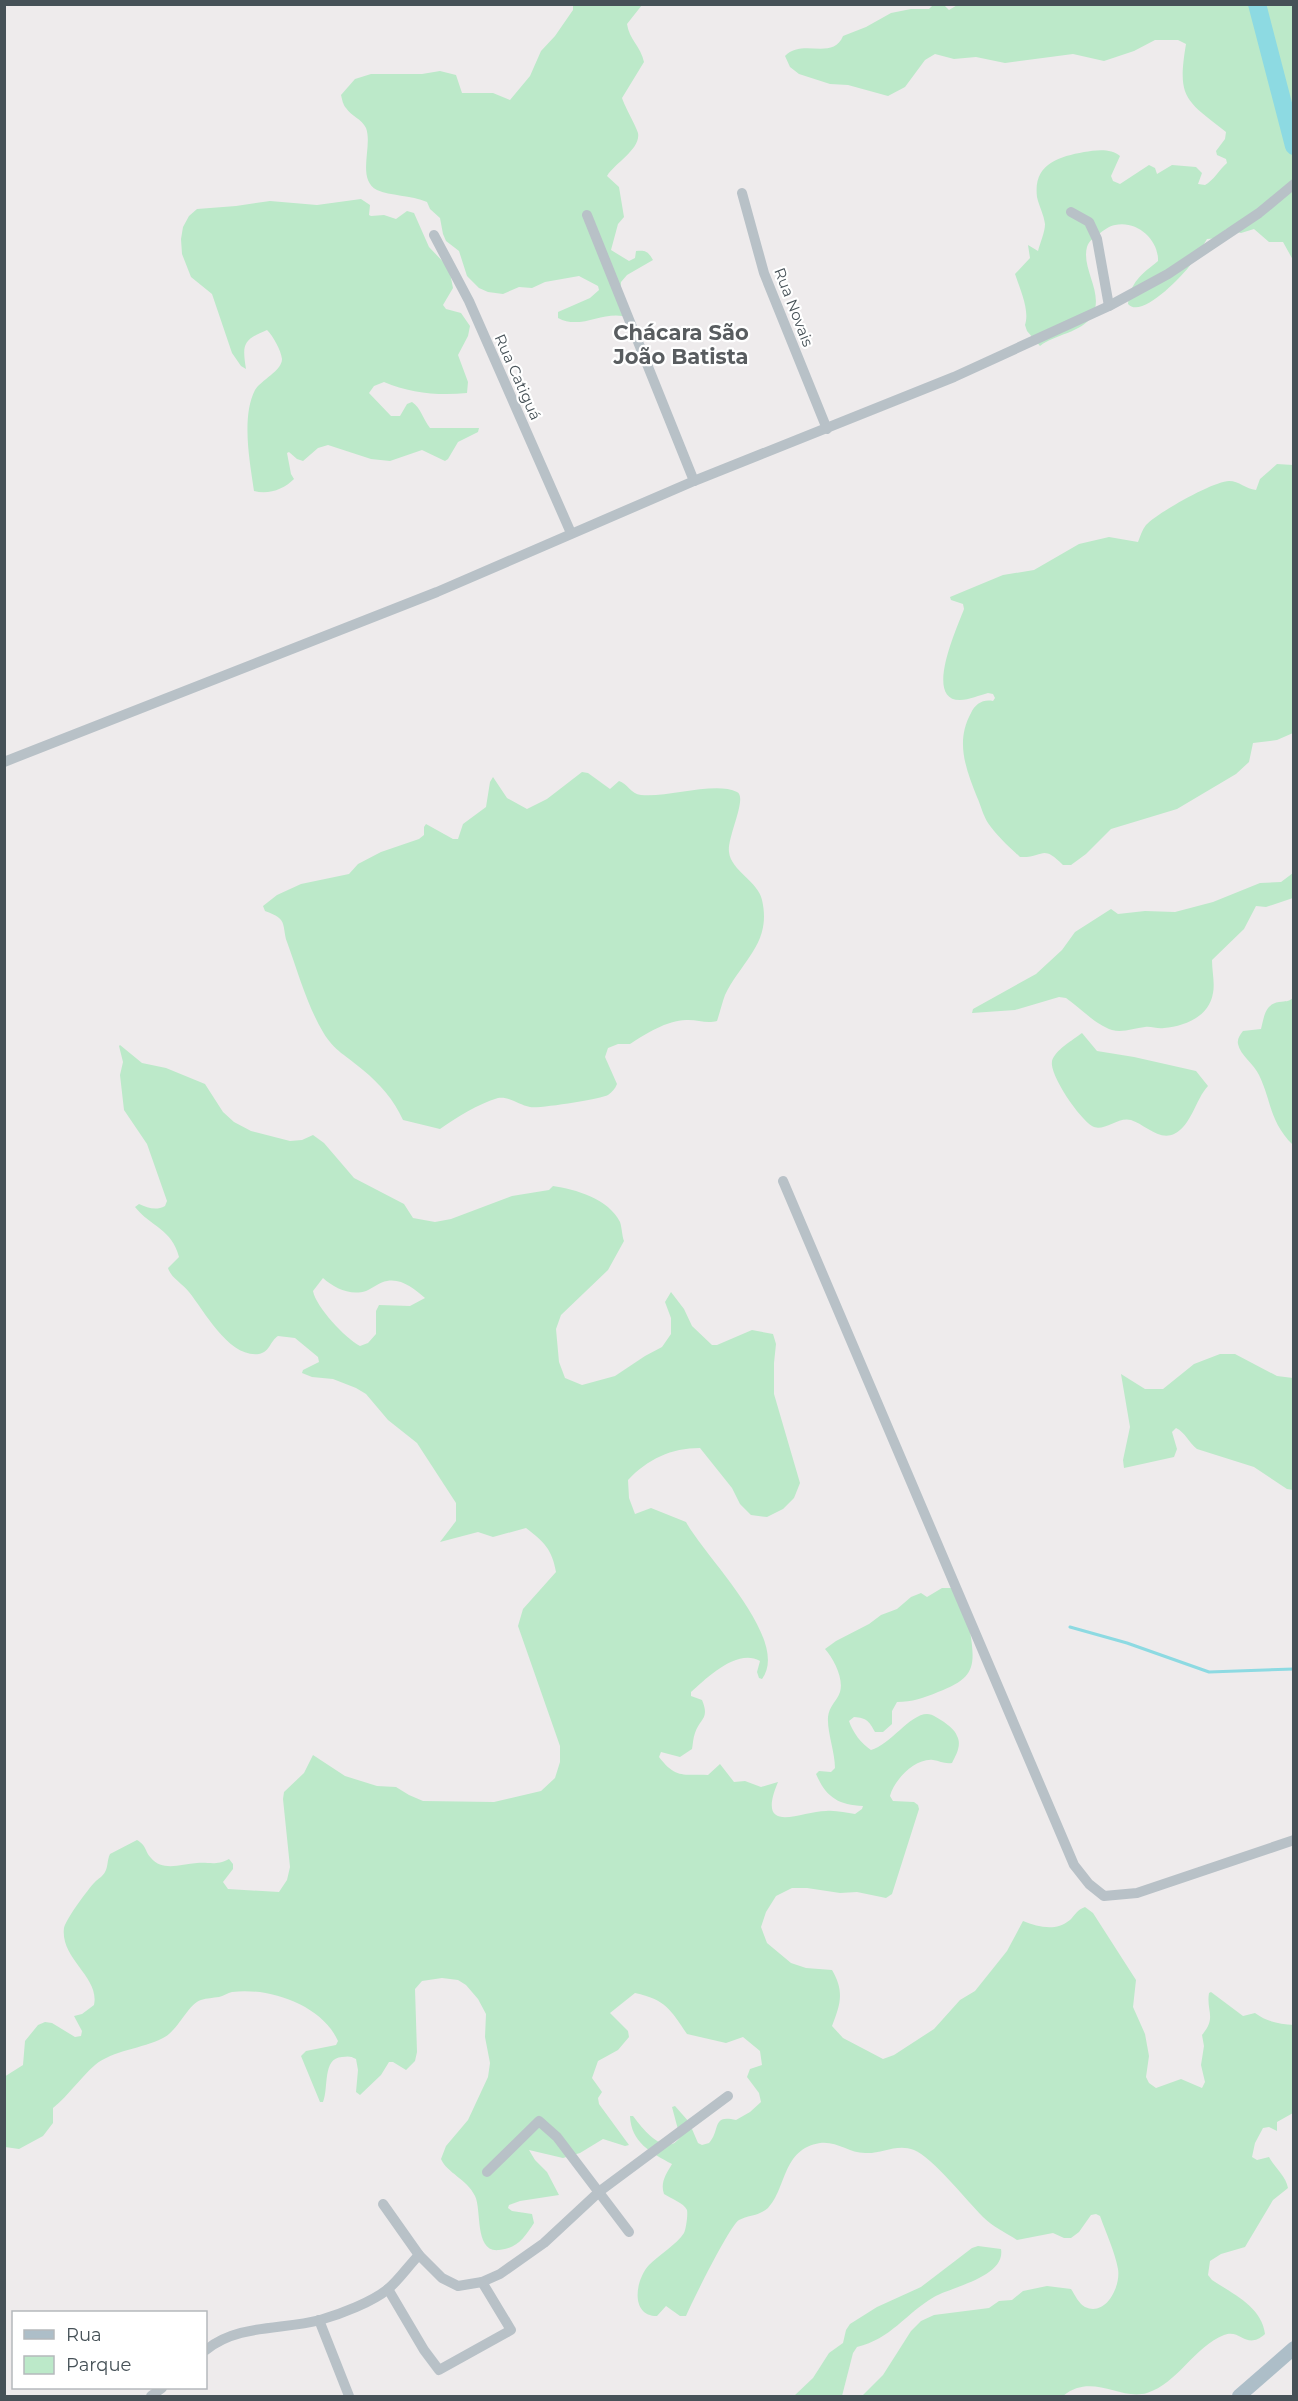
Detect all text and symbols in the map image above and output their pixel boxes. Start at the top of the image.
street label: Rua Novais [770,265,818,349]
district label: Chácara São João Batista [612,320,749,369]
street label: Rua Catiguá [491,331,545,423]
legend [12,2311,207,2389]
text: Rua [66,2324,102,2346]
text: Parque [66,2354,132,2376]

